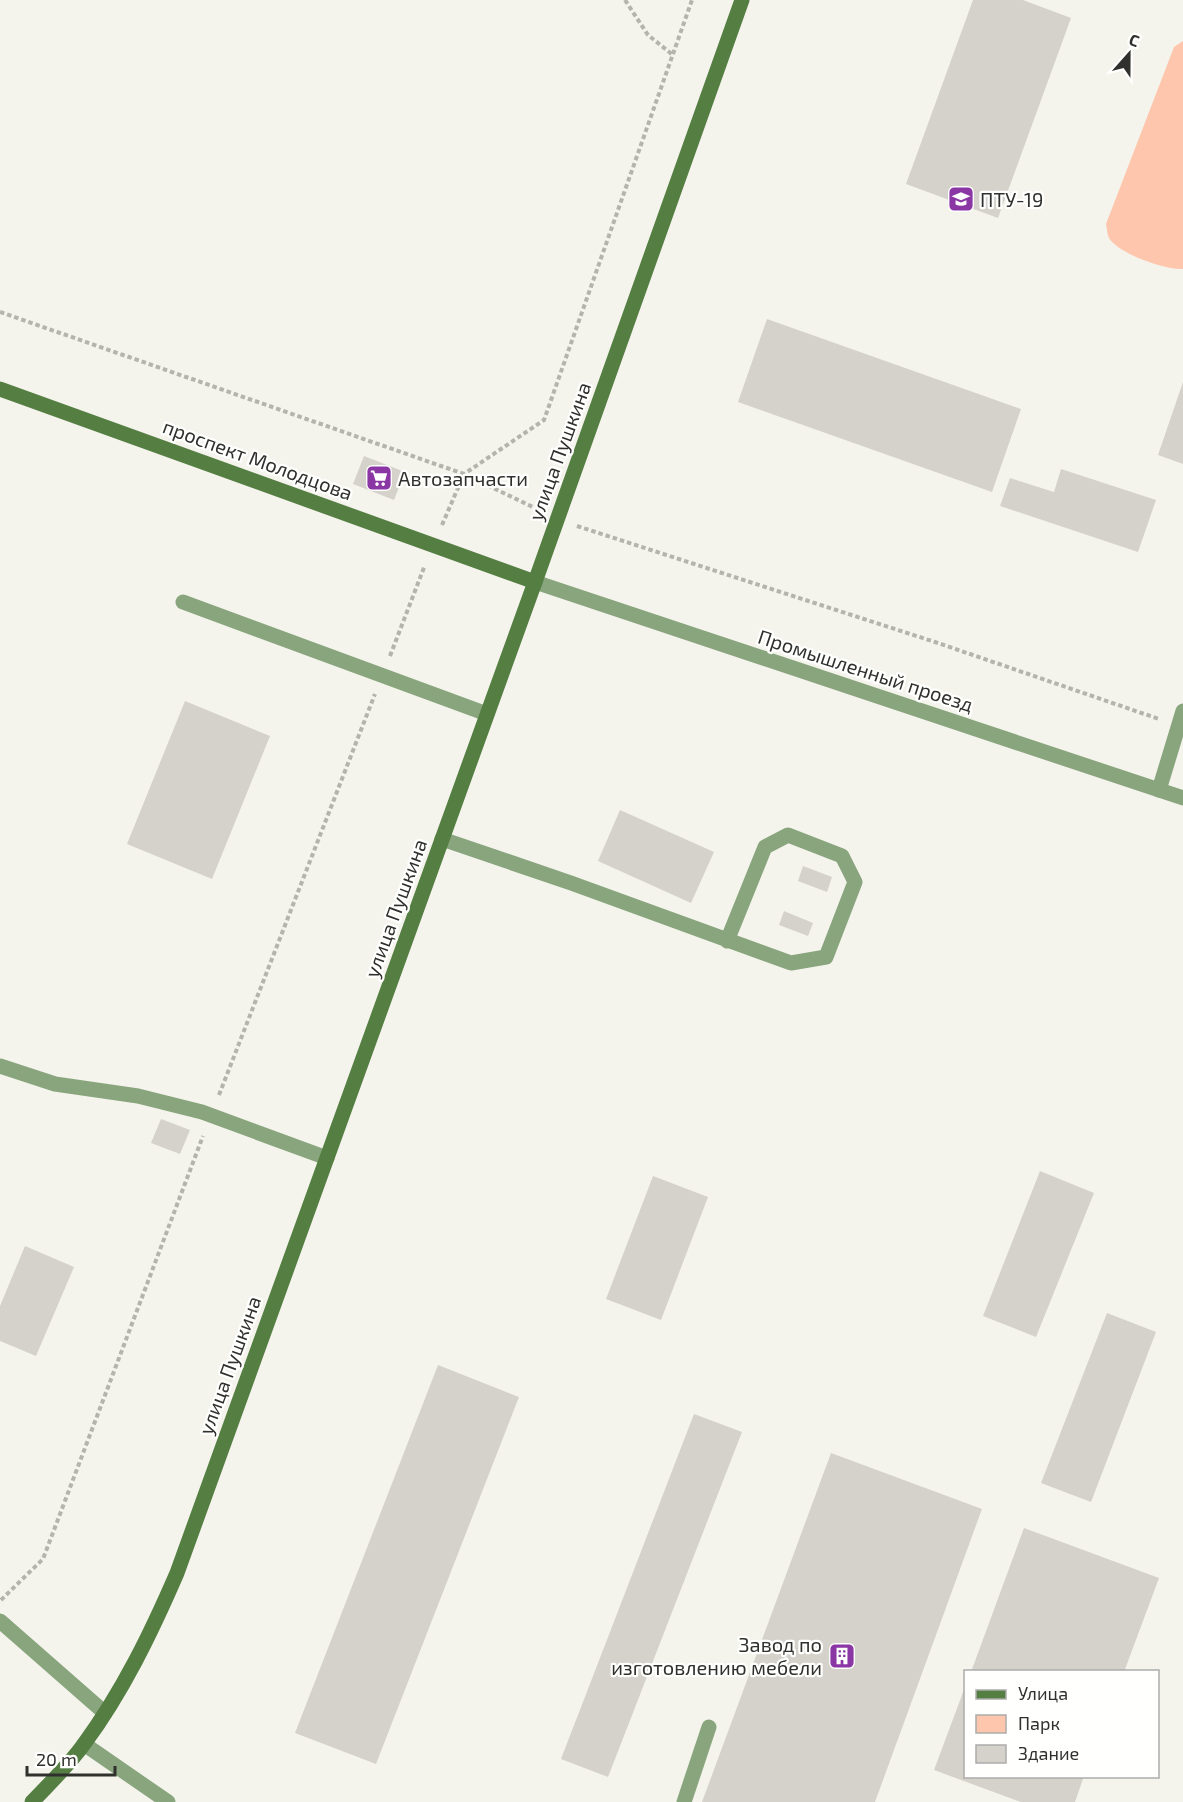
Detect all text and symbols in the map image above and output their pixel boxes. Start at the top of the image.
north arrow [1099,24,1159,84]
text: С [1127,29,1142,50]
school or university icon: ПТУ-19 [946,184,976,214]
place label: ПТУ-19 [980,187,1043,211]
street label: улица Пушкина [523,378,596,524]
street label: проспект Молодцова [160,414,356,504]
supermarket icon: Автозапчасти [364,463,394,493]
place label: Автозапчасти [398,466,528,490]
street label: Промышленный проезд [755,624,977,716]
street label: улица Пушкина [359,835,432,981]
street label: улица Пушкина [193,1292,266,1438]
place label: Завод по изготовлению мебели [611,1632,822,1679]
building icon: Завод по изготовлению мебели [827,1641,857,1671]
legend [964,1670,1159,1778]
text: Улица [1018,1682,1068,1704]
text: Парк [1018,1712,1060,1734]
scale bar [27,1739,116,1777]
text: Здание [1018,1742,1079,1764]
text: 20 m [36,1748,77,1770]

